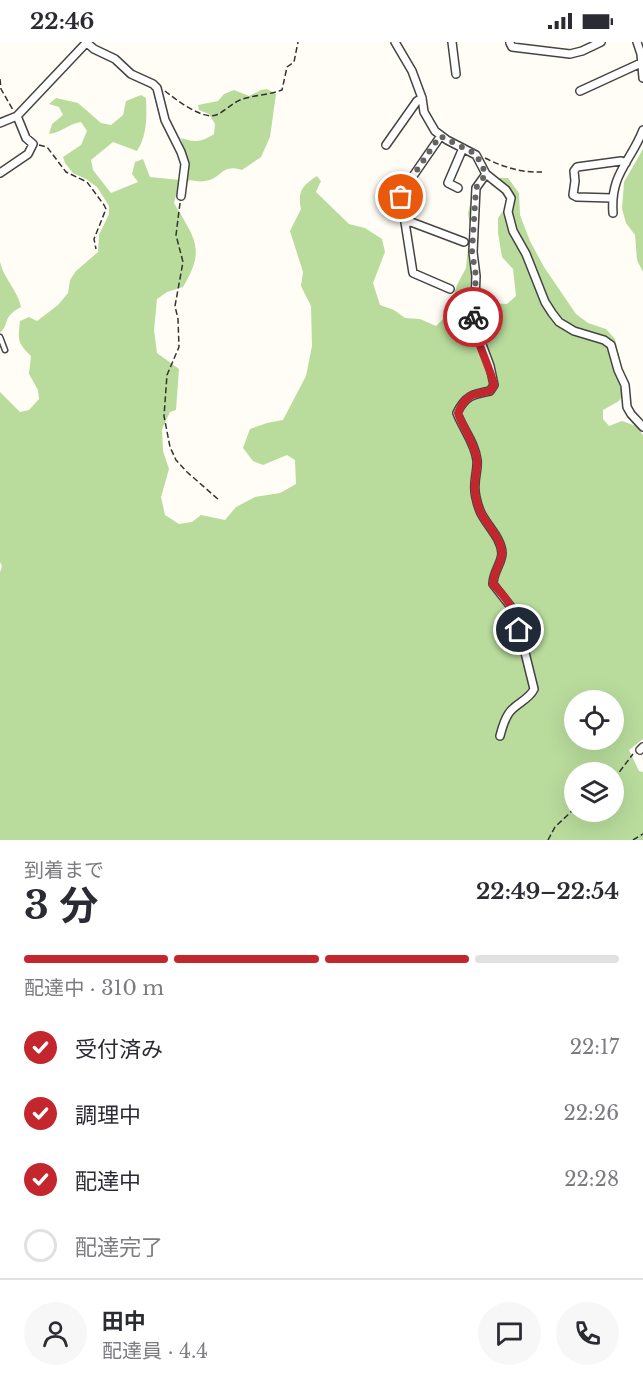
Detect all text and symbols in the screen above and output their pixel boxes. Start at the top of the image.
text: 22:46 [30,8,94,35]
pin [375,171,426,222]
icon: bag [384,180,417,213]
courier [443,287,503,347]
icon: bike [457,301,490,334]
pin [493,604,544,655]
icon: home [502,613,535,646]
map controls [564,690,624,822]
button: locate [564,690,624,750]
button: layers [564,762,624,822]
text: 到着まで [24,858,104,882]
text: 22:49–22:54 [476,878,619,905]
text: 3 分 [24,881,98,930]
text: 配達中 · 310 m [24,976,164,1000]
icon: check [24,1031,57,1064]
text: 22:17 [570,1035,619,1059]
text: 受付済み [75,1036,163,1063]
icon: check [24,1097,57,1130]
text: 22:26 [563,1101,619,1125]
text: 調理中 [75,1102,141,1129]
icon: check [24,1163,57,1196]
text: 22:28 [564,1167,619,1191]
text: 配達中 [75,1168,141,1195]
text: 配達完了 [75,1234,163,1261]
button: person [24,1302,87,1365]
button: chat [478,1302,541,1365]
button: phone [556,1302,619,1365]
text: 田中 [102,1308,146,1335]
text: 配達員 · 4.4 [102,1339,208,1363]

